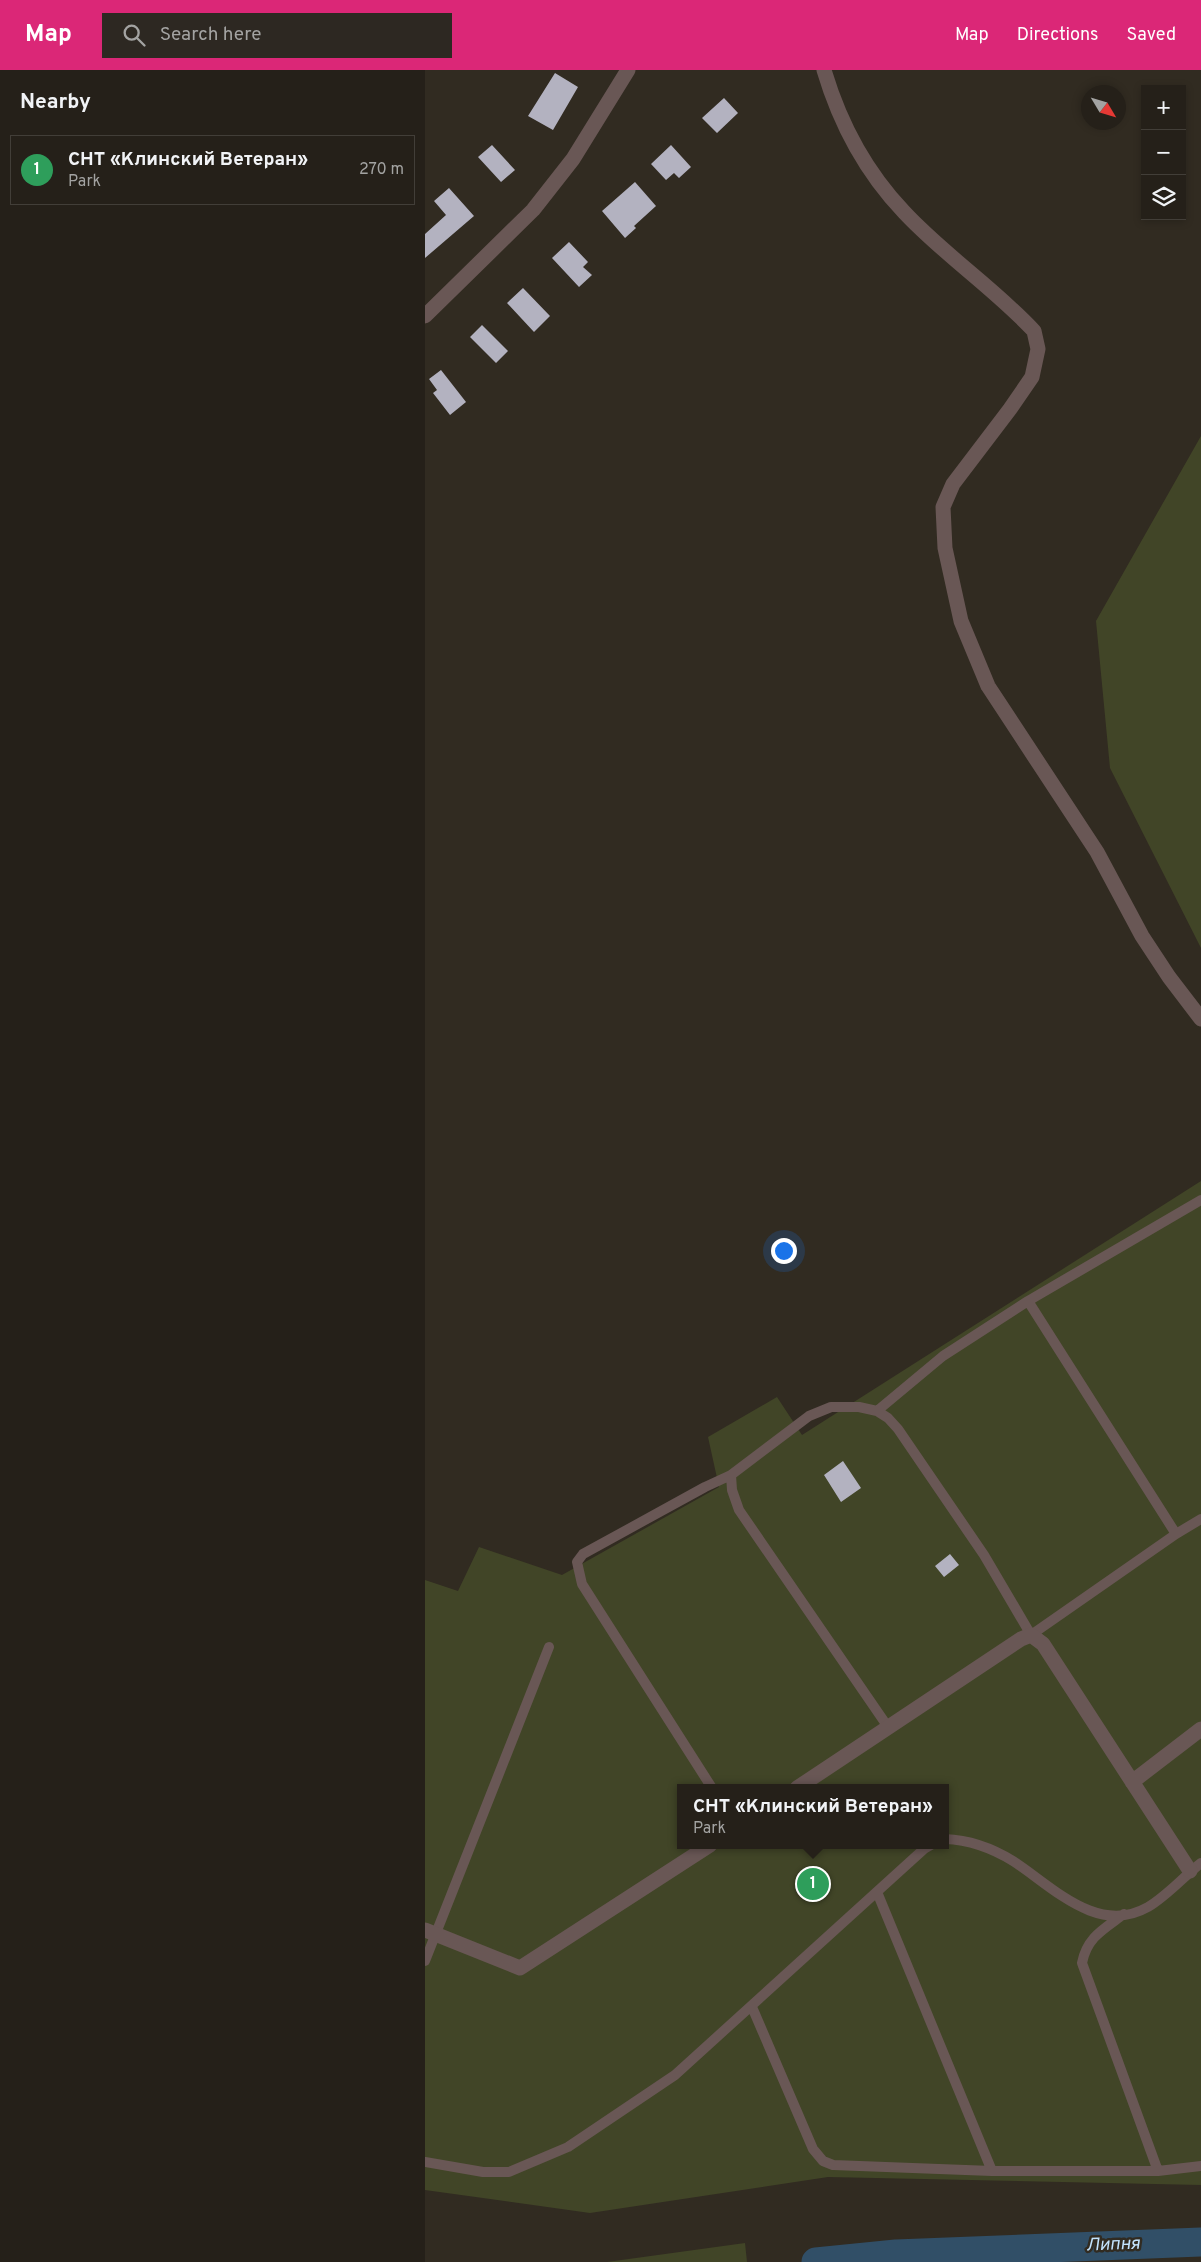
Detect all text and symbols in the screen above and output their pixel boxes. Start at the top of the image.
search box [102,13,452,58]
text: Map [25,20,72,50]
icon: search [120,21,148,49]
text: Search here [160,23,261,47]
text: Map [955,24,989,47]
text: Directions [1017,24,1099,47]
text: Saved [1127,24,1176,47]
north arrow [1081,85,1126,130]
map controls [1141,85,1186,220]
button: + [1141,85,1186,130]
text: Nearby [20,89,91,116]
button: − [1141,130,1186,175]
text: СНТ «Клинский Ветеран» [68,148,308,172]
text: 1 [34,160,40,180]
text: 270 m [359,160,404,180]
text: Park [68,172,101,192]
button: layers [1141,175,1186,220]
your location [771,1238,797,1264]
popup [677,1784,949,1849]
text: СНТ «Клинский Ветеран» [693,1795,933,1819]
text: Park [693,1819,726,1839]
pin: 1 [797,1865,829,1903]
water label: Липня [1086,2233,1141,2257]

